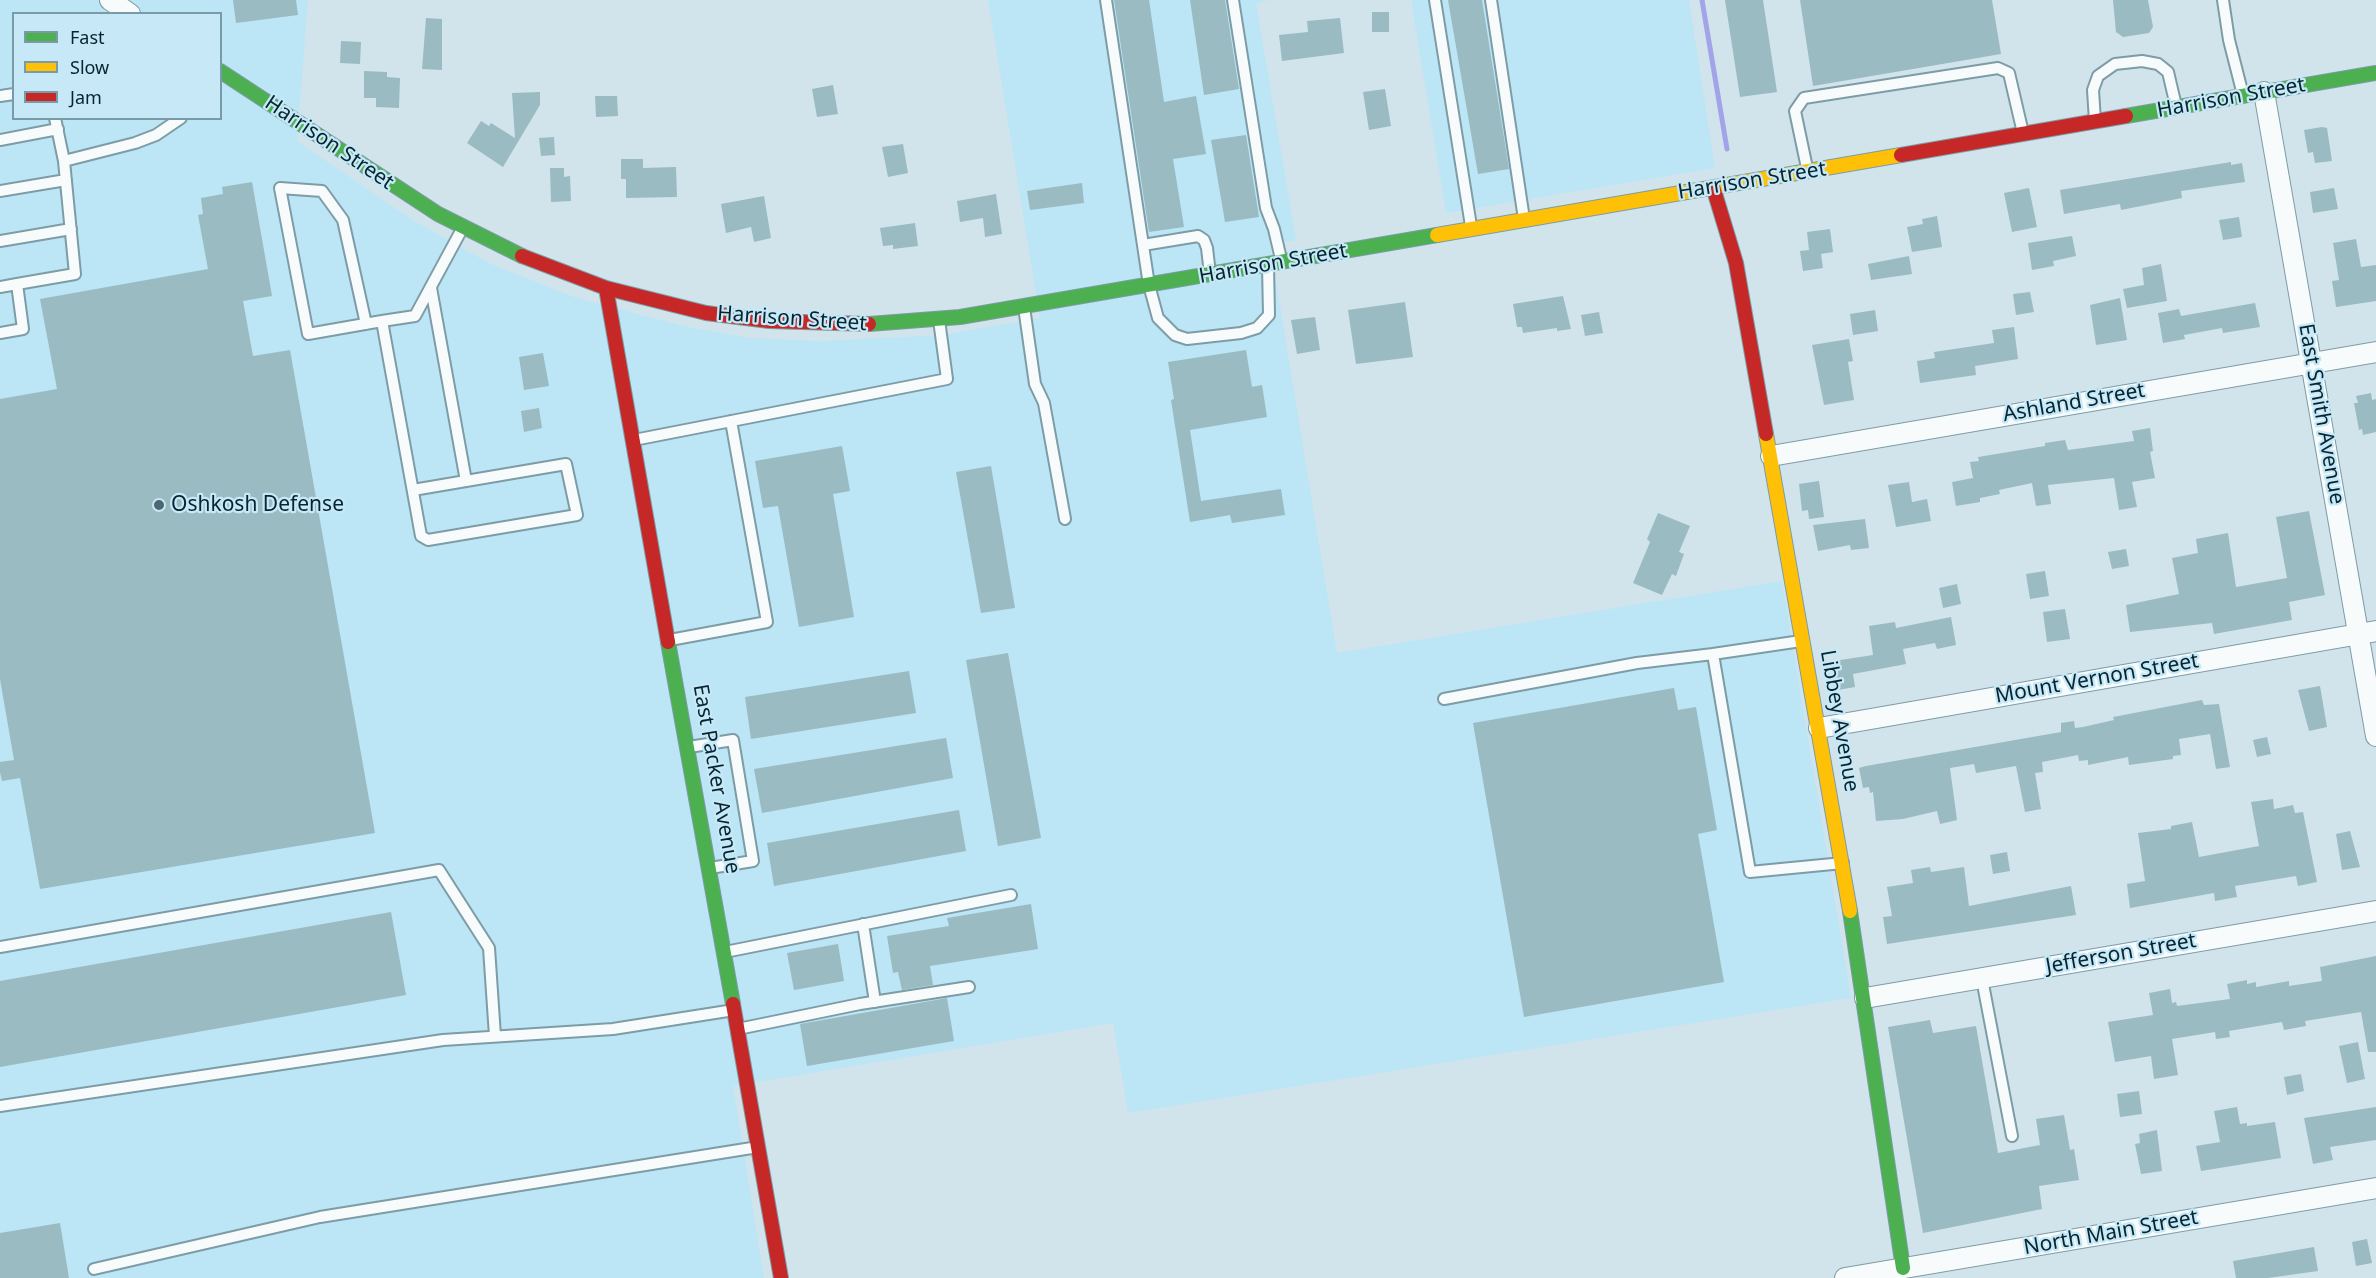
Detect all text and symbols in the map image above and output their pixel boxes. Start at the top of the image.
legend [12,12,222,120]
text: Fast [70,25,105,49]
text: Slow [70,55,109,79]
street label: Harrison Street [2155,73,2307,123]
text: Jam [70,85,102,109]
street label: Harrison Street [260,91,398,195]
street label: Harrison Street [1676,157,1828,205]
street label: Harrison Street [1197,239,1349,289]
street label: Harrison Street [716,301,868,337]
street label: East Smith Avenue [2293,322,2349,506]
street label: Ashland Street [2001,378,2147,428]
place label: Oshkosh Defense [171,492,344,518]
marker: Oshkosh Defense [152,498,166,512]
street label: Libbey Avenue [1814,648,1864,794]
street label: Mount Vernon Street [1993,649,2201,709]
street label: East Packer Avenue [687,682,745,876]
street label: Jefferson Street [2044,928,2198,980]
street label: North Main Street [2022,1205,2200,1261]

